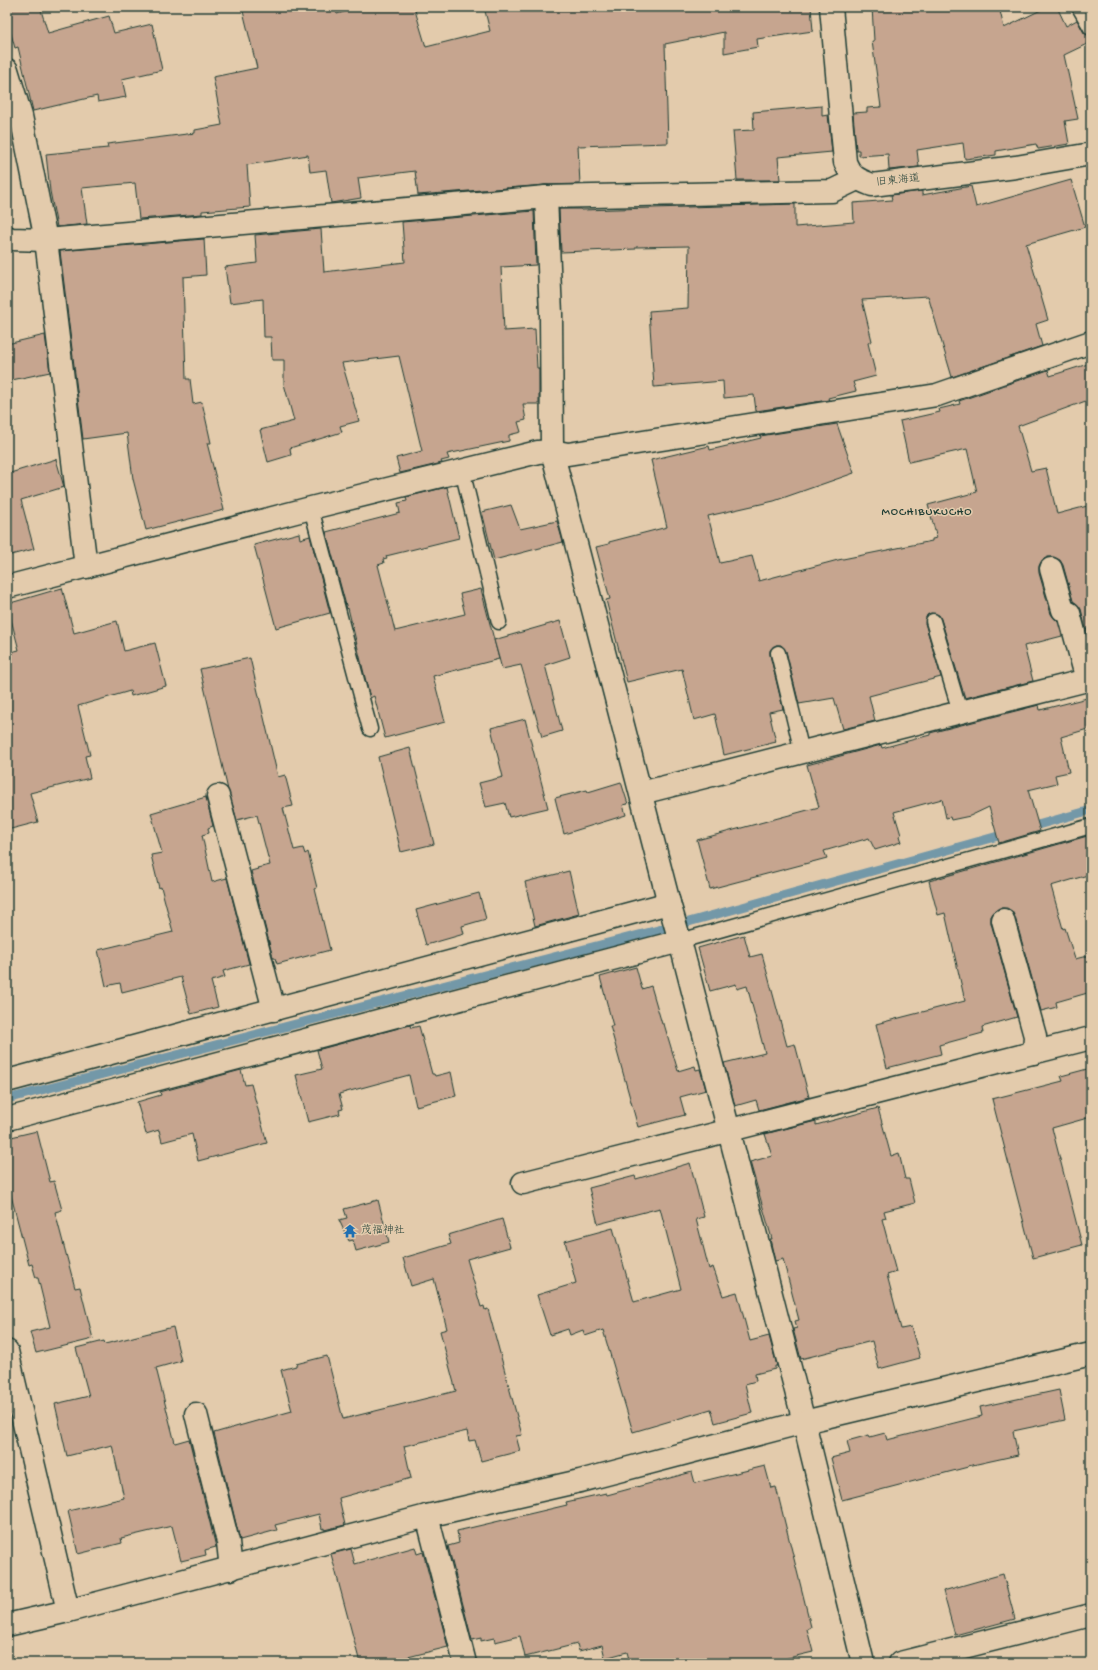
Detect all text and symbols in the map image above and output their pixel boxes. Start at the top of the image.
street label: 旧東海道 [875,172,921,189]
district label: MOCHIBUKUCHO [882,506,972,520]
temple icon: 茂福神社 [342,1223,358,1239]
place label: 茂福神社 [361,1224,405,1237]

